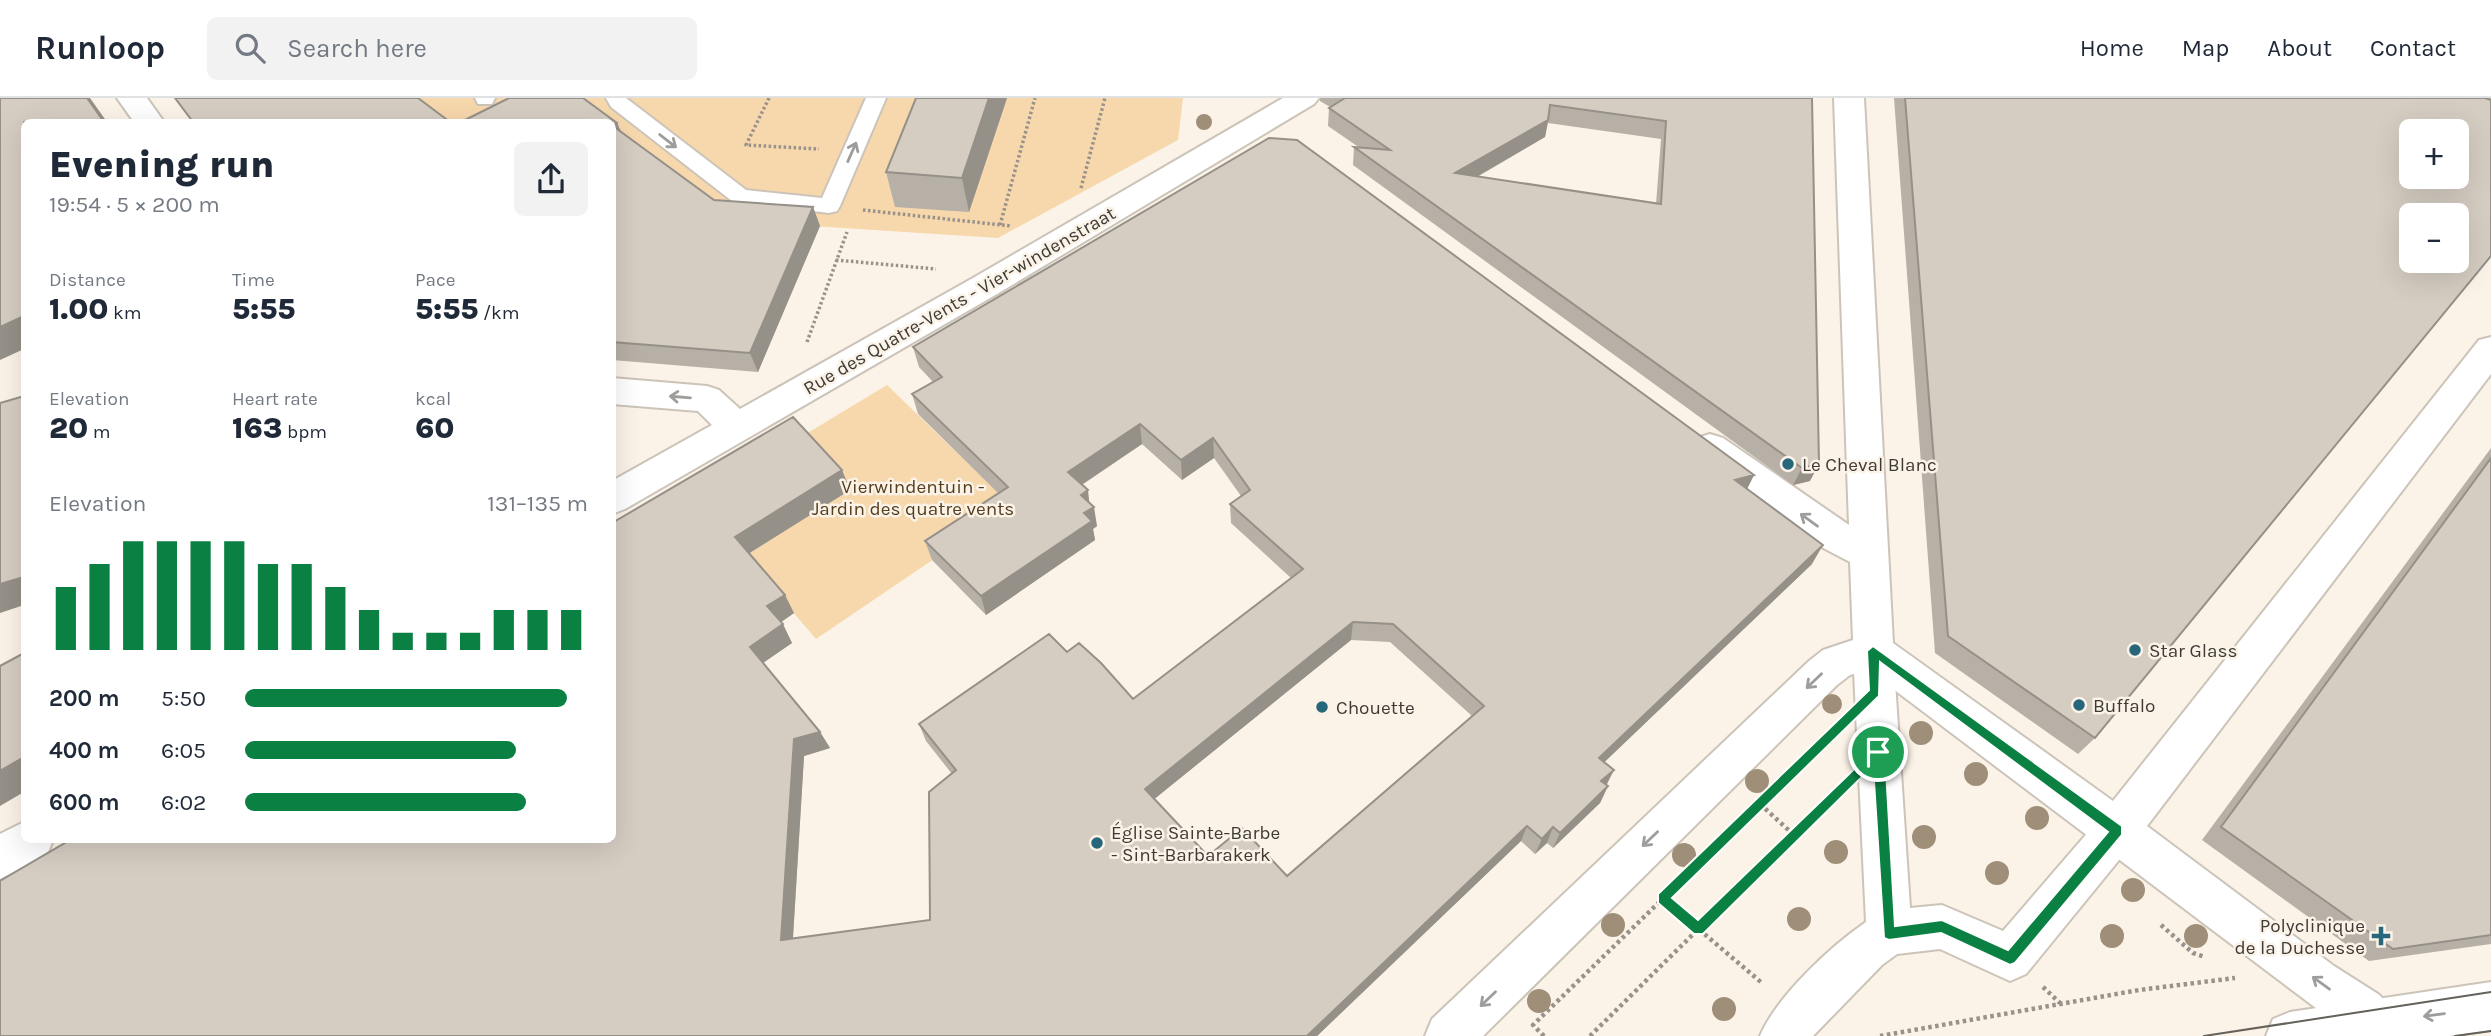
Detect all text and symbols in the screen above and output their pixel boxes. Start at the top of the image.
search box [207,17,697,80]
text: Runloop [35,29,165,67]
icon: search [231,29,269,67]
text: Search here [287,33,427,64]
text: Home [2080,34,2144,62]
text: Map [2182,34,2229,62]
text: About [2267,34,2332,62]
text: Contact [2370,34,2456,62]
map controls [2399,119,2469,273]
button: + [2399,119,2469,189]
one-way arrow [658,134,677,149]
text: Evening run [49,142,274,187]
button: share [514,142,588,216]
one-way arrow [846,142,859,163]
text: 19:54 · 5 × 200 m [49,191,220,218]
street label: Rue des Quatre-Vents - Vier-windenstraat [800,202,1119,400]
button: − [2399,203,2469,273]
text: Distance [49,269,126,291]
text: Time [232,269,275,291]
text: Pace [415,269,456,291]
text: 1.00 [49,291,109,327]
text: 5:55 [232,291,295,327]
text: 5:55 [415,291,478,327]
text: km [109,302,142,324]
text: /km [478,302,520,324]
text: Elevation [49,388,129,410]
text: Heart rate [232,388,318,410]
text: kcal [415,388,451,410]
one-way arrow [669,390,692,403]
text: 20 [49,410,88,446]
text: 163 [232,410,282,446]
text: 60 [415,410,455,446]
text: m [88,421,110,443]
text: bpm [282,421,327,443]
place label: Le Cheval Blanc [1802,454,1937,476]
marker: Le Cheval Blanc [1780,456,1796,472]
park label: Vierwindentuin - Jardin des quatre vents [812,476,1014,520]
text: Elevation [49,490,146,517]
text: 131–135 m [487,490,588,517]
one-way arrow [1800,513,1819,527]
place label: Star Glass [2149,640,2237,662]
marker: Star Glass [2127,642,2143,658]
one-way arrow [1806,673,1823,690]
text: 200 m [49,685,120,712]
text: 5:50 [161,685,206,712]
place label: Buffalo [2093,695,2156,717]
place label: Chouette [1336,697,1415,719]
marker: Buffalo [2071,697,2087,713]
marker: Chouette [1314,699,1330,715]
pin [1848,722,1908,782]
icon: arrive [1859,733,1897,771]
text: 400 m [49,737,119,764]
text: 6:05 [161,737,206,764]
text: 600 m [49,789,120,816]
text: 6:02 [161,789,206,816]
place label: Église Sainte-Barbe - Sint-Barbarakerk [1111,821,1280,866]
one-way arrow [1642,831,1659,848]
marker: Église Sainte-Barbe - Sint-Barbarakerk [1089,835,1105,851]
place label: Polyclinique de la Duchesse [2234,915,2365,959]
marker: Polyclinique de la Duchesse [2371,926,2391,946]
one-way arrow [2312,976,2331,991]
one-way arrow [1480,990,1497,1007]
one-way arrow [2423,1009,2446,1022]

